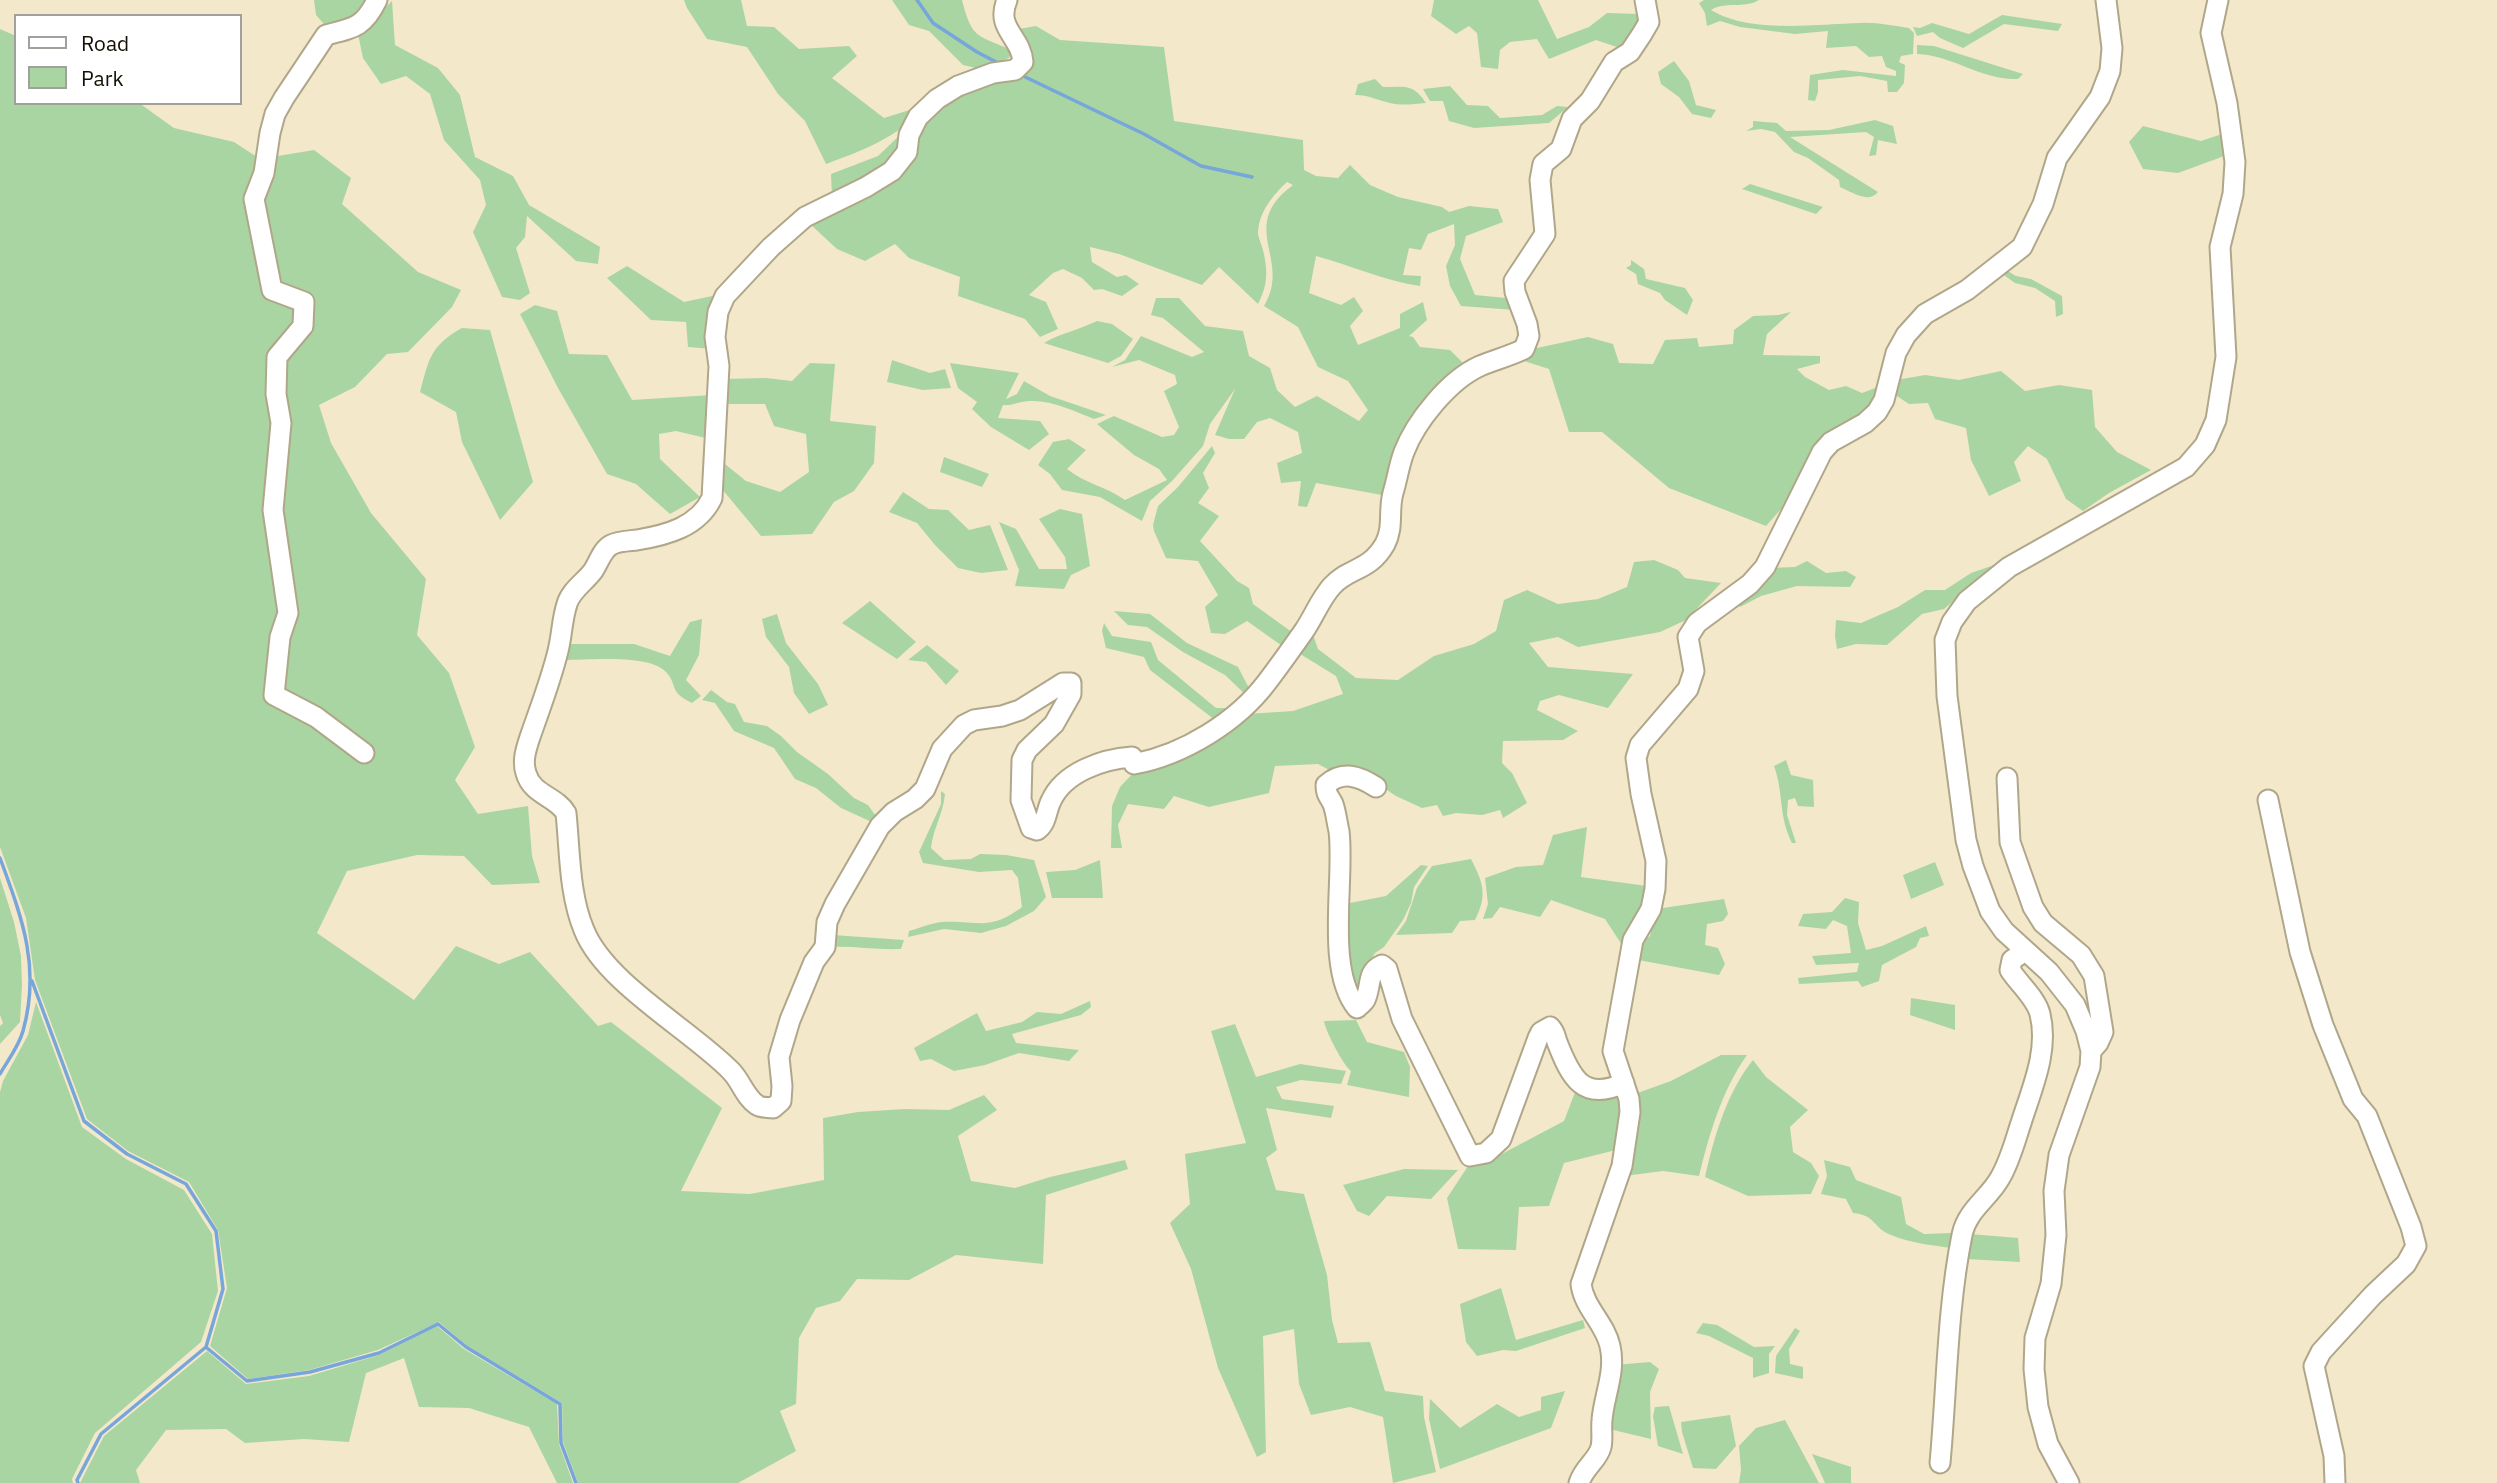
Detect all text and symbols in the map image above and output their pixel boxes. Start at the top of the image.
legend [14,14,242,105]
text: Road [81,29,129,57]
text: Park [81,64,124,92]

